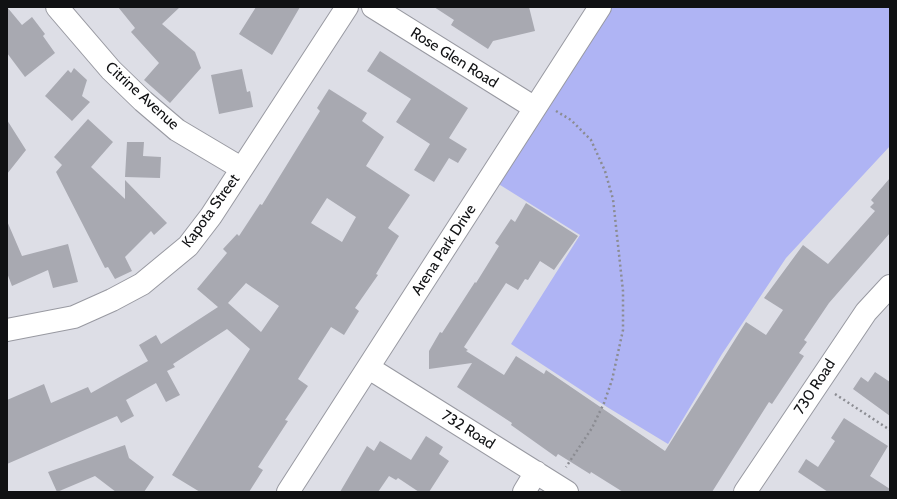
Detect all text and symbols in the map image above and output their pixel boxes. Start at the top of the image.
street label: Rose Glen Road [407,24,501,92]
street label: Citrine Avenue [101,58,183,134]
street label: Kapota Street [178,171,244,251]
street label: Arena Park Drive [408,201,480,299]
street label: 730 Road [791,356,839,418]
street label: 732 Road [438,407,498,453]

